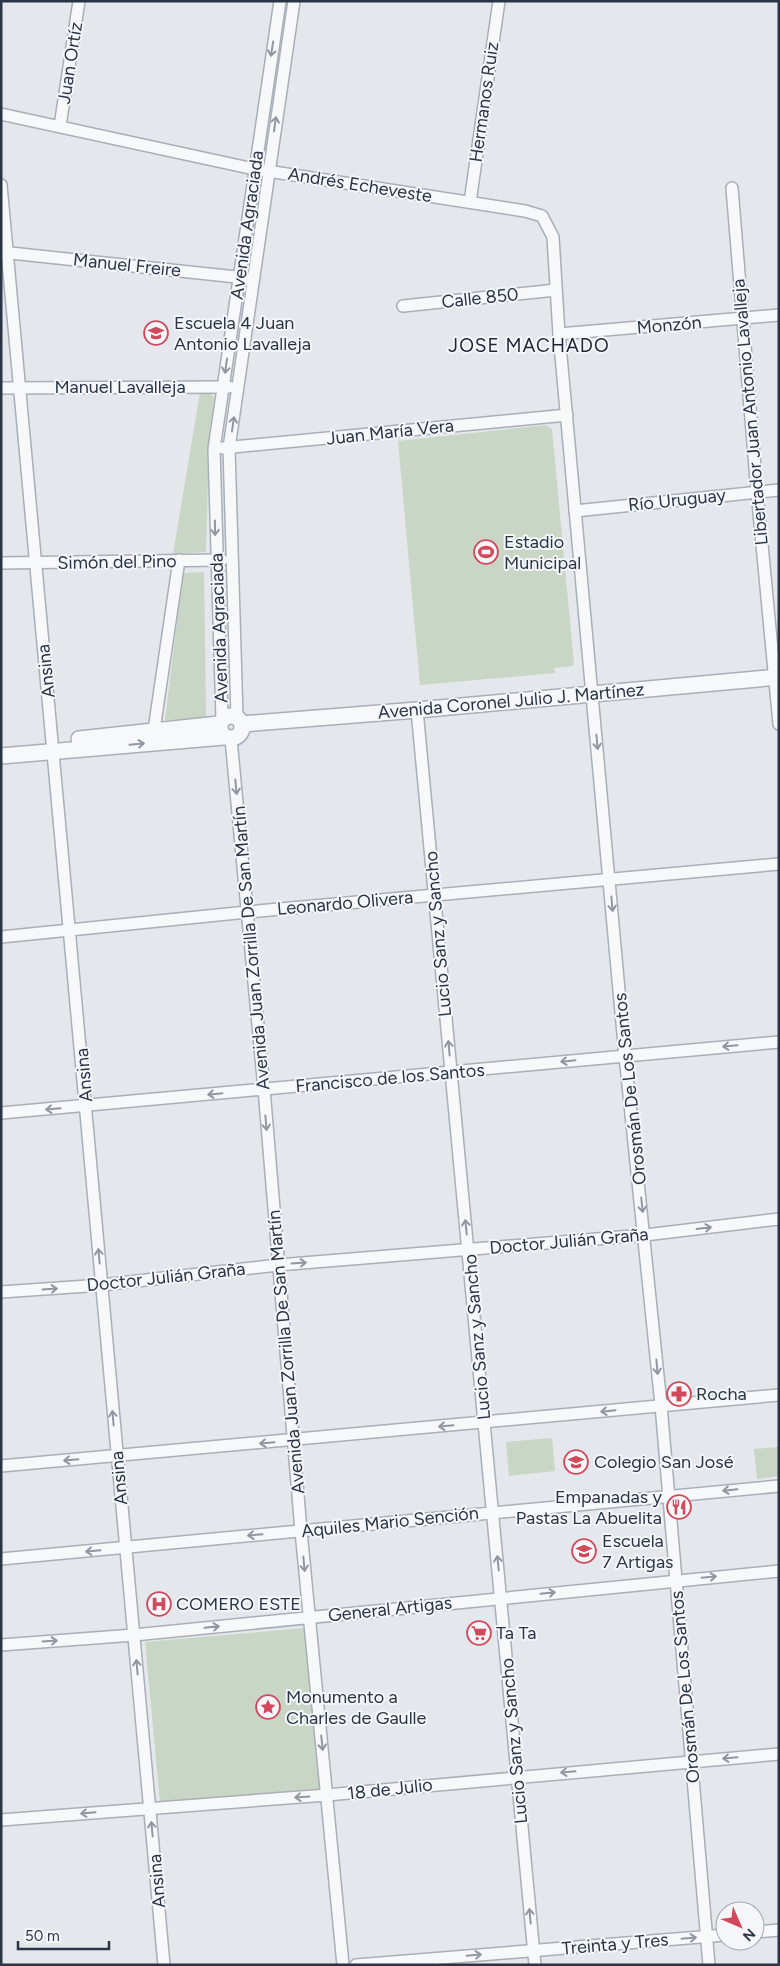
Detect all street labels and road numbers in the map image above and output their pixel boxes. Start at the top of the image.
street label: Juan Ortíz [53,20,87,106]
street label: Hermanos Ruiz [465,40,503,164]
street label: Avenida Agraciada [226,149,268,301]
street label: Andrés Echeveste [286,163,434,207]
street label: Manuel Freire [72,248,182,282]
street label: Libertador Juan Antonio Lavalleja [727,278,773,546]
street label: Calle 850 [440,283,520,313]
street label: Monzón [636,311,702,339]
street label: Manuel Lavalleja [54,376,186,398]
street label: Juan María Vera [325,414,455,450]
street label: Río Uruguay [627,484,728,516]
street label: Simón del Pino [57,550,177,574]
street label: Avenida Agraciada [205,553,233,703]
street label: Ansina [32,643,60,699]
street label: Avenida Coronel Julio J. Martínez [377,678,645,724]
street label: Avenida Juan Zorrilla De San Martín [228,805,274,1091]
street label: Lucio Sanz y Sancho [420,850,456,1018]
street label: Leonardo Olivera [276,886,414,920]
street label: Orosmán De Los Santos [609,992,651,1186]
street label: Ansina [71,1047,97,1103]
street label: Francisco de los Santos [295,1059,485,1097]
street label: Avenida Juan Zorrilla De San Martín [263,1209,309,1495]
street label: Doctor Julián Graña [489,1223,649,1259]
street label: Lucio Sanz y Sancho [459,1253,495,1421]
street label: Doctor Julián Graña [86,1258,246,1296]
street label: Ansina [106,1450,132,1506]
street label: Aquiles Mario Sención [300,1502,480,1542]
street label: Orosmán De Los Santos [666,1590,704,1784]
street label: General Artigas [327,1592,453,1626]
street label: Lucio Sanz y Sancho [496,1657,532,1825]
street label: 18 de Julio [346,1774,434,1804]
street label: Ansina [144,1853,170,1909]
street label: Treinta y Tres [561,1928,669,1960]

